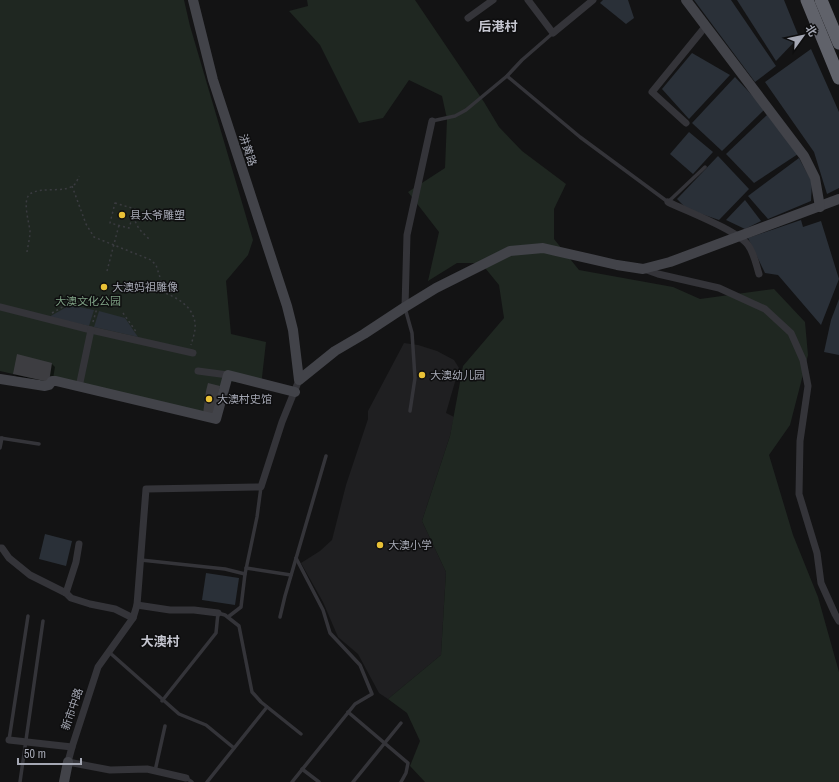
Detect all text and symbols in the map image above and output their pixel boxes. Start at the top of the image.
north arrow [783,16,823,56]
district label: 后港村 [478,18,518,35]
text: 北 [803,22,820,39]
street label: 汫黄路 [236,132,260,168]
place label: 县太爷雕塑 [130,208,185,222]
marker: 县太爷雕塑 [117,210,127,220]
place label: 大澳妈祖雕像 [112,280,178,294]
marker: 大澳妈祖雕像 [99,282,109,292]
park label: 大澳文化公园 [55,294,121,308]
place label: 大澳幼儿园 [430,368,485,382]
marker: 大澳幼儿园 [417,370,427,380]
place label: 大澳村史馆 [217,392,272,406]
marker: 大澳村史馆 [204,394,214,404]
place label: 大澳小学 [388,538,432,552]
marker: 大澳小学 [375,540,385,550]
district label: 大澳村 [140,633,180,650]
street label: 新市中路 [58,686,86,732]
scale bar [18,740,81,766]
text: 50 m [24,746,46,762]

